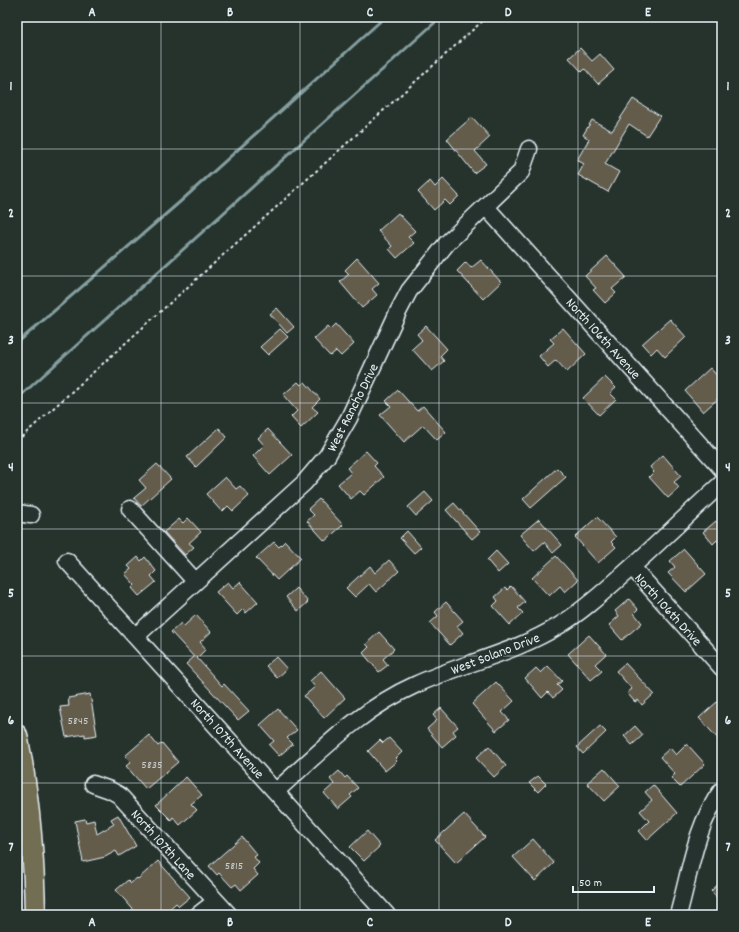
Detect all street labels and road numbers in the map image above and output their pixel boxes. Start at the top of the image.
street label: North 106th Avenue [560,294,645,385]
street label: West Rancho Drive [323,360,385,456]
street label: North 106th Drive [629,569,706,651]
street label: West Solano Drive [448,629,543,681]
street label: North 107th Avenue [185,695,268,784]
street label: North 107th Lane [125,806,200,885]

